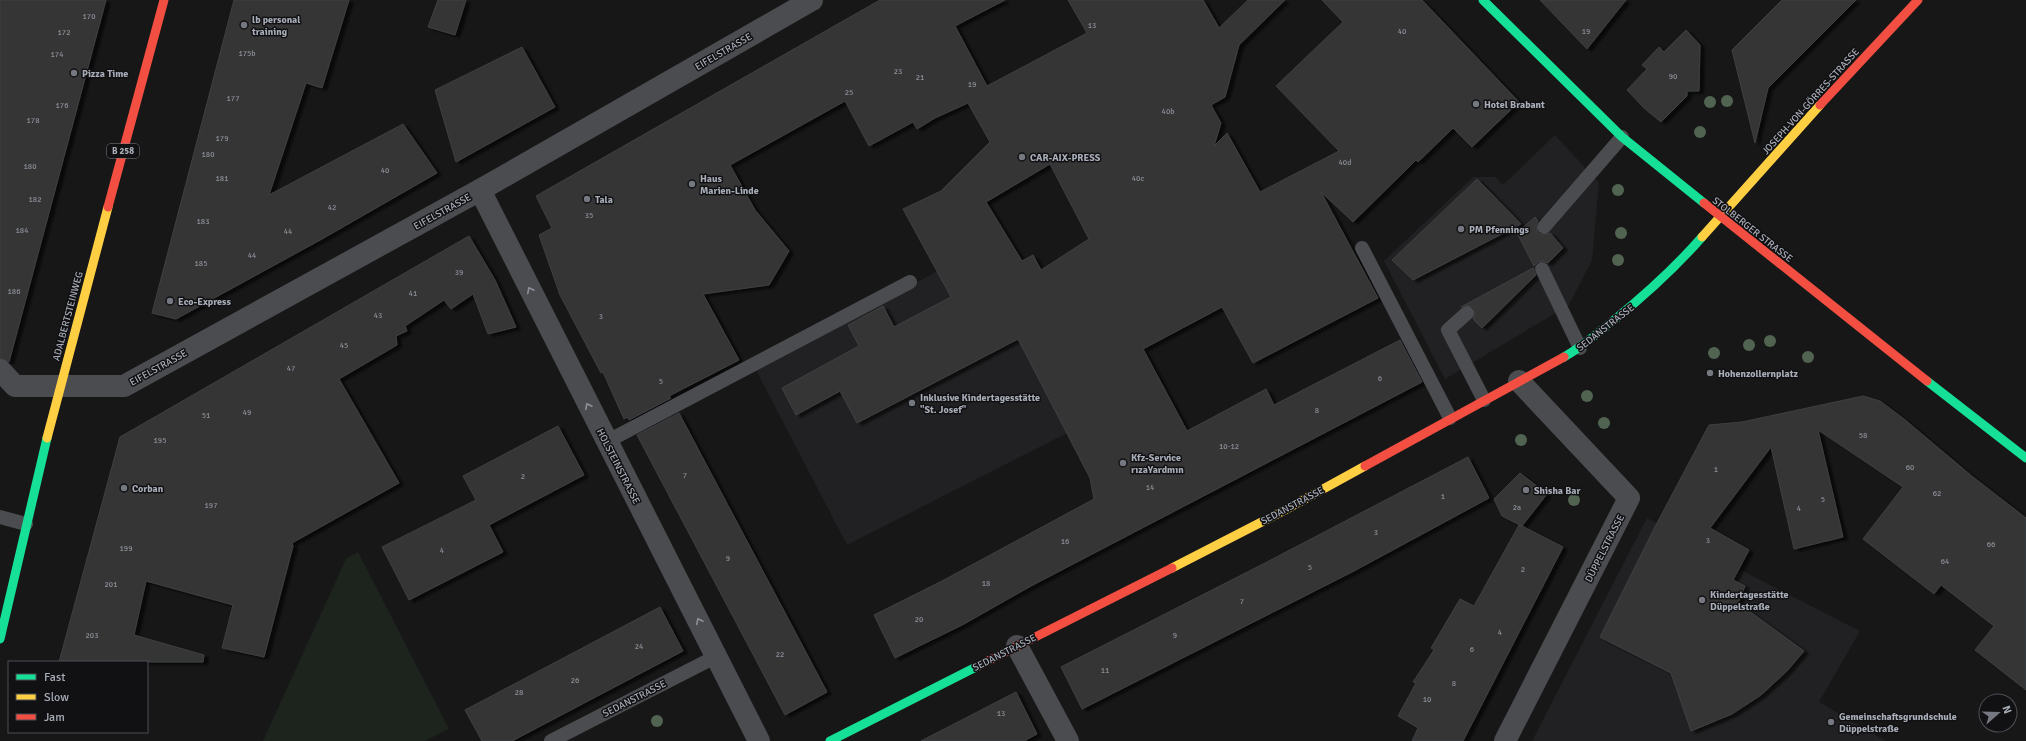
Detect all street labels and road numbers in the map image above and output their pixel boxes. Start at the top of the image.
street label: EIFELSTRASSE [693,31,754,73]
street label: JOSEPH-VON-GÖRRES-STRASSE [1760,46,1862,157]
road number: B 258 [107,144,139,158]
street label: EIFELSTRASSE [412,191,474,233]
street label: STOLBERGER STRASSE [1710,195,1795,265]
street label: ADALBERTSTEINWEG [50,270,86,362]
street label: SEDANSTRASSE [1575,301,1637,354]
street label: EIFELSTRASSE [128,347,190,389]
street label: HOLSTEINSTRASSE [594,427,642,507]
street label: SEDANSTRASSE [1259,484,1326,528]
street label: DÜPPELSTRASSE [1583,512,1627,584]
street label: SEDANSTRASSE [971,632,1038,674]
street label: SEDANSTRASSE [601,678,668,720]

